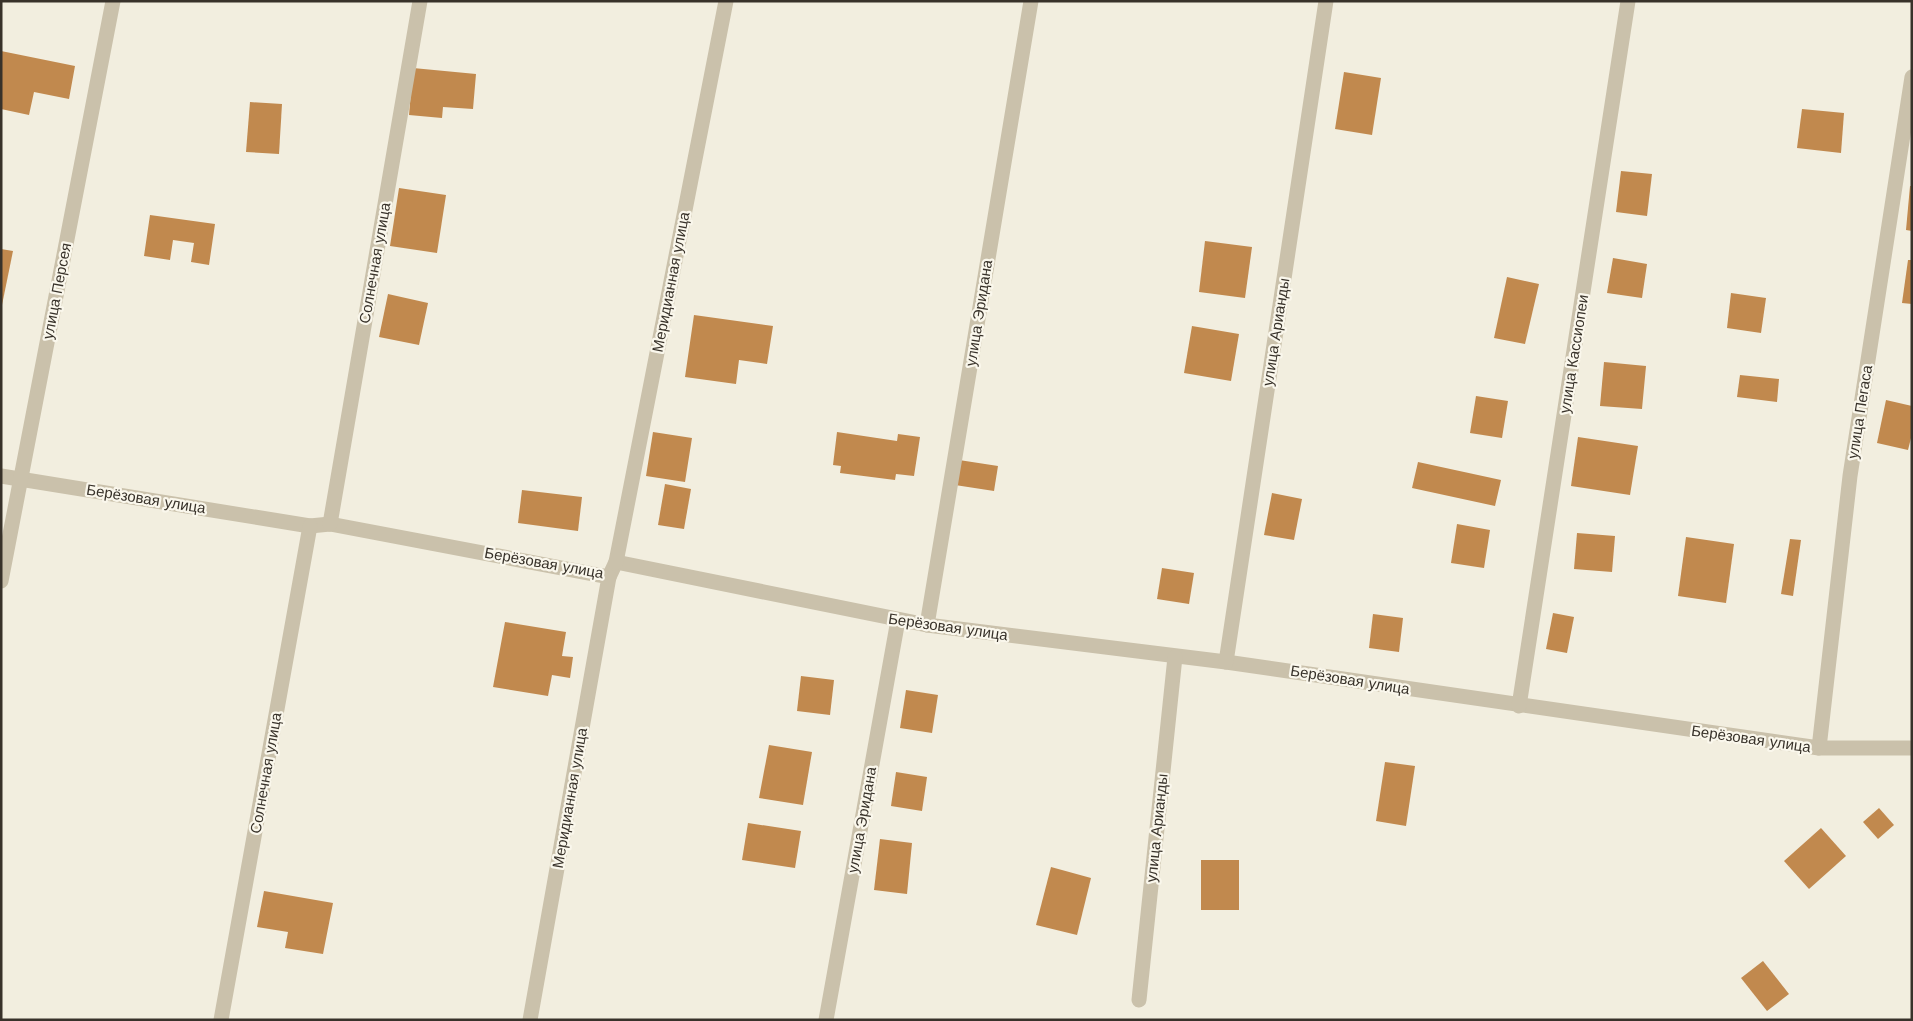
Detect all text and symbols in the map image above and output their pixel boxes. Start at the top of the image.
street label: Солнечная улица [355,200,395,325]
street label: Меридианная улица [649,210,694,354]
street label: улица Персея [39,241,75,341]
street label: улица Эридана [962,258,996,368]
street label: улица Арианды [1259,277,1293,387]
street label: улица Кассиопеи [1556,293,1592,415]
street label: улица Пегаса [1844,363,1876,460]
street label: Берёзовая улица [85,481,208,517]
street label: Берёзовая улица [483,544,606,582]
street label: Берёзовая улица [887,610,1010,644]
street label: Берёзовая улица [1289,662,1412,698]
street label: Солнечная улица [246,710,286,835]
street label: Берёзовая улица [1690,722,1813,756]
street label: Меридианная улица [549,726,591,870]
street label: улица Эридана [844,765,880,875]
street label: улица Арианды [1142,773,1172,883]

